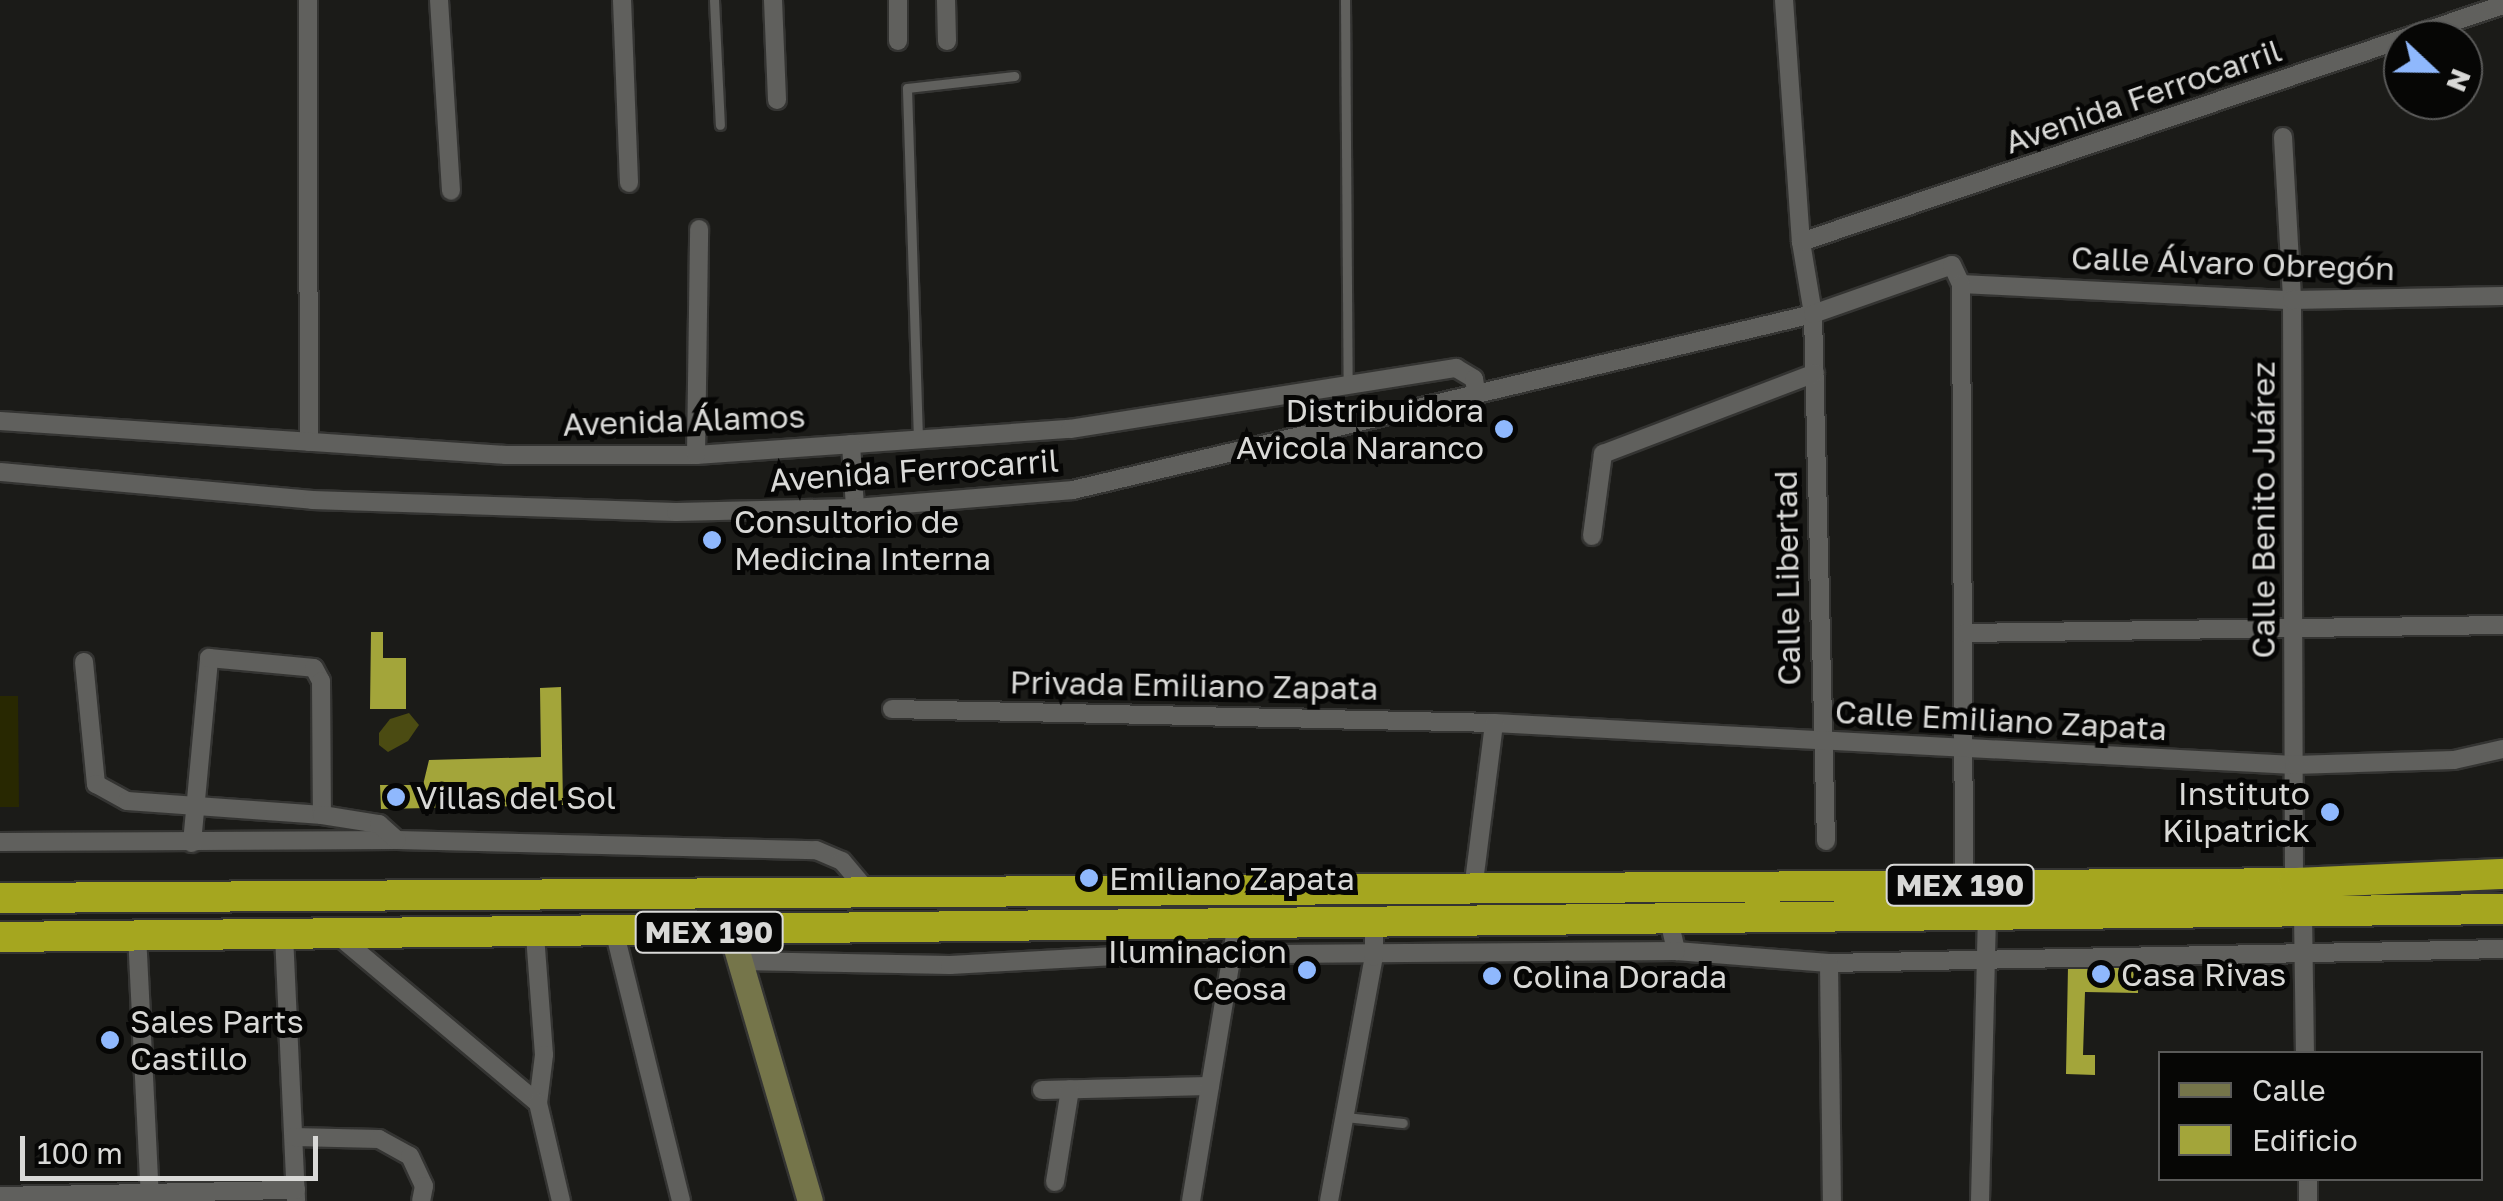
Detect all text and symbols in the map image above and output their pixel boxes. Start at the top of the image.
north arrow [2383,20,2483,120]
street label: Avenida Ferrocarril [2000,31,2286,161]
text: N [2440,65,2479,97]
street label: Calle Álvaro Obregón [2070,238,2396,288]
street label: Calle Benito Juárez [2244,361,2282,659]
place label: Distribuidora Avicola Naranco [1236,392,1484,467]
street label: Avenida Álamos [562,397,806,443]
marker: Distribuidora Avicola Naranco [1493,418,1515,440]
street label: Avenida Ferrocarril [768,441,1060,499]
street label: Calle Libertad [1766,470,1808,686]
place label: Consultorio de Medicina Interna [734,503,991,578]
marker: Consultorio de Medicina Interna [699,527,725,553]
street label: Privada Emiliano Zapata [1009,663,1379,707]
street label: Calle Emiliano Zapata [1834,692,2168,748]
place label: Instituto Kilpatrick [2162,775,2310,850]
place label: Villas del Sol [416,778,616,816]
marker: Villas del Sol [385,786,407,808]
marker: Instituto Kilpatrick [2319,801,2341,823]
place label: Emiliano Zapata [1109,859,1355,897]
road number: MEX 190 [1885,860,2035,910]
marker: Emiliano Zapata [1078,867,1100,889]
road number: MEX 190 [634,907,784,957]
place label: Iluminacion Ceosa [1108,933,1287,1008]
place label: Casa Rivas [2121,955,2286,993]
place label: Colina Dorada [1512,957,1727,995]
marker: Iluminacion Ceosa [1296,959,1318,981]
marker: Casa Rivas [2090,963,2112,985]
marker: Colina Dorada [1481,965,1503,987]
place label: Sales Parts Castillo [130,1003,304,1078]
marker: Sales Parts Castillo [99,1029,121,1051]
legend [2158,1051,2483,1181]
text: Calle [2252,1072,2326,1108]
scale bar [25,1116,322,1178]
text: Edificio [2252,1122,2358,1158]
text: 100 m [37,1135,123,1171]

